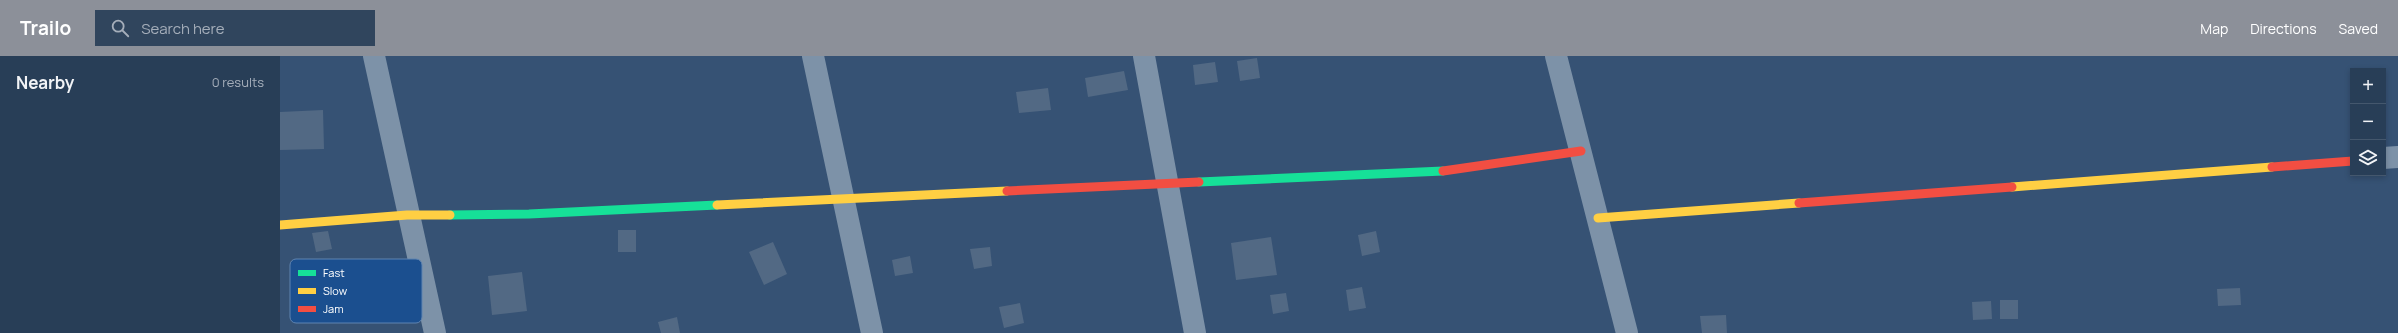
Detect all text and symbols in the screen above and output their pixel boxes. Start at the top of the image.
search box [95,10,375,46]
text: Trailo [20,15,71,41]
icon: search [109,17,131,39]
text: Search here [141,18,225,39]
text: Map [2200,19,2228,38]
text: Directions [2250,19,2317,38]
text: Saved [2339,19,2378,38]
map controls [2350,68,2386,176]
button: + [2350,68,2386,104]
text: Nearby [16,71,74,94]
text: 0 results [212,73,264,91]
button: − [2350,104,2386,140]
button: layers [2350,140,2386,176]
legend [290,259,422,323]
text: Fast [323,265,345,280]
text: Slow [323,283,348,298]
text: Jam [323,301,344,316]

